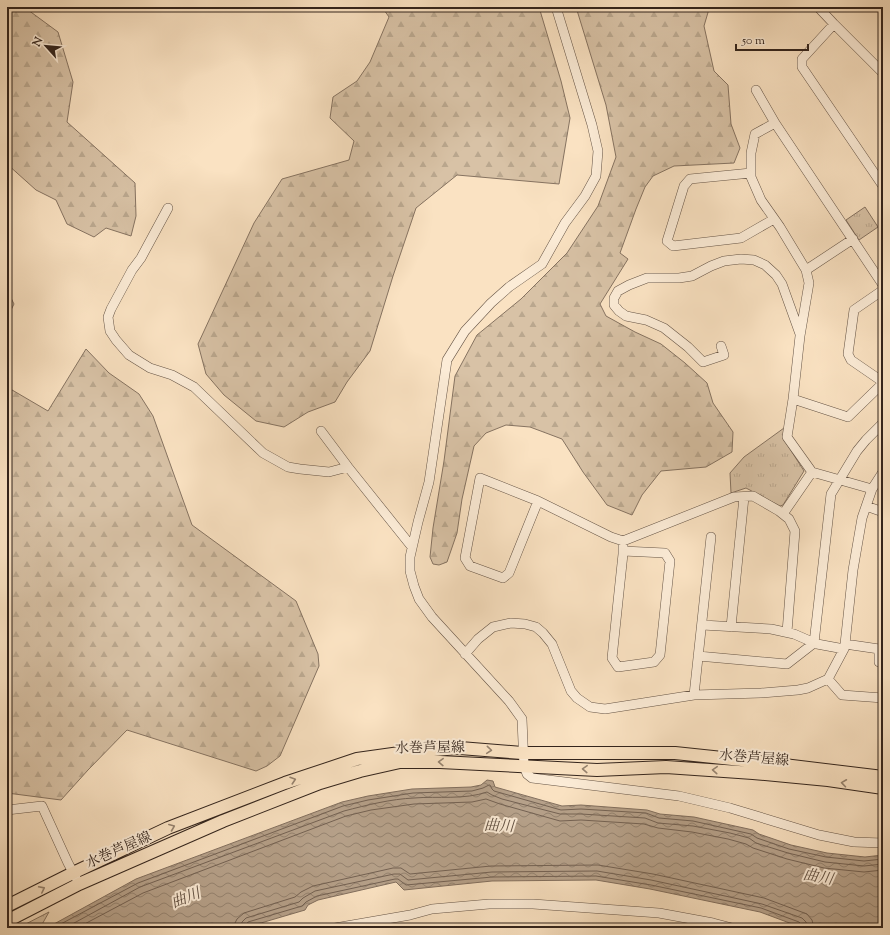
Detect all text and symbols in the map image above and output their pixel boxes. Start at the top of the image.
north arrow [26,26,66,66]
scale bar [736,26,808,52]
text: 50 m [741,32,765,50]
text: N [28,34,47,50]
street label: 水巻芦屋線 [395,738,465,760]
one-way arrow [486,745,492,754]
street label: 水巻芦屋線 [718,746,790,772]
one-way arrow [438,758,444,766]
one-way arrow [582,765,588,774]
one-way arrow [712,766,718,775]
one-way arrow [290,777,297,785]
one-way arrow [841,779,847,788]
water label: 曲川 [483,816,517,838]
one-way arrow [168,823,175,831]
street label: 水巻芦屋線 [83,828,155,874]
water label: 曲川 [801,865,837,891]
water label: 曲川 [168,883,206,914]
one-way arrow [38,886,45,893]

